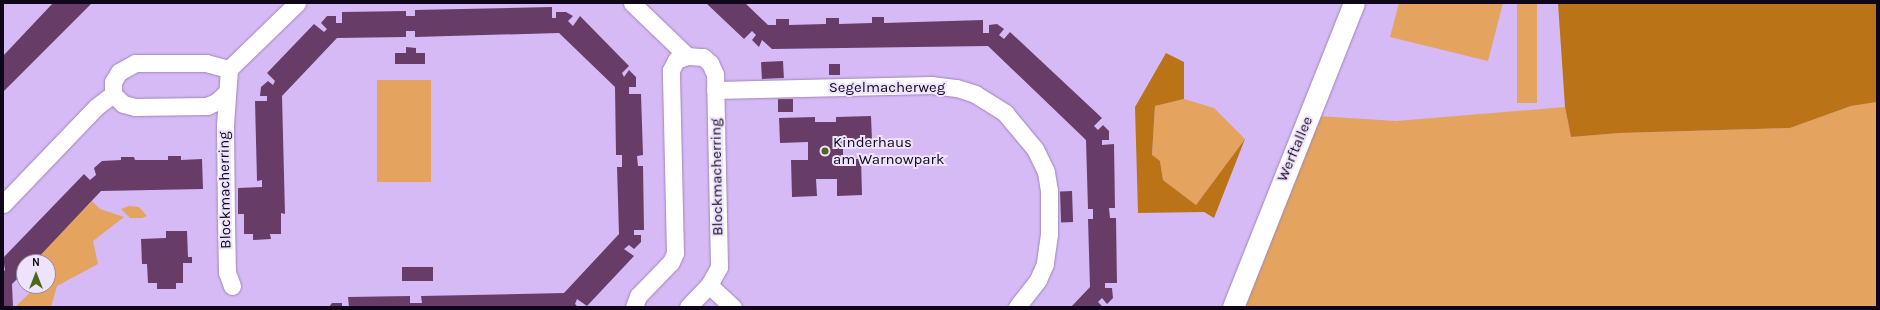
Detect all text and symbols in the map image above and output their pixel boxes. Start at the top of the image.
street label: Segelmacherweg [829,79,945,97]
street label: Werftallee [1273,114,1317,184]
street label: Blockmacherring [707,118,727,236]
street label: Blockmacherring [215,131,235,249]
place label: Kinderhaus am Warnowpark [833,133,944,168]
marker: Kinderhaus am Warnowpark [820,146,830,156]
north arrow [16,254,56,294]
text: N [32,256,40,269]

